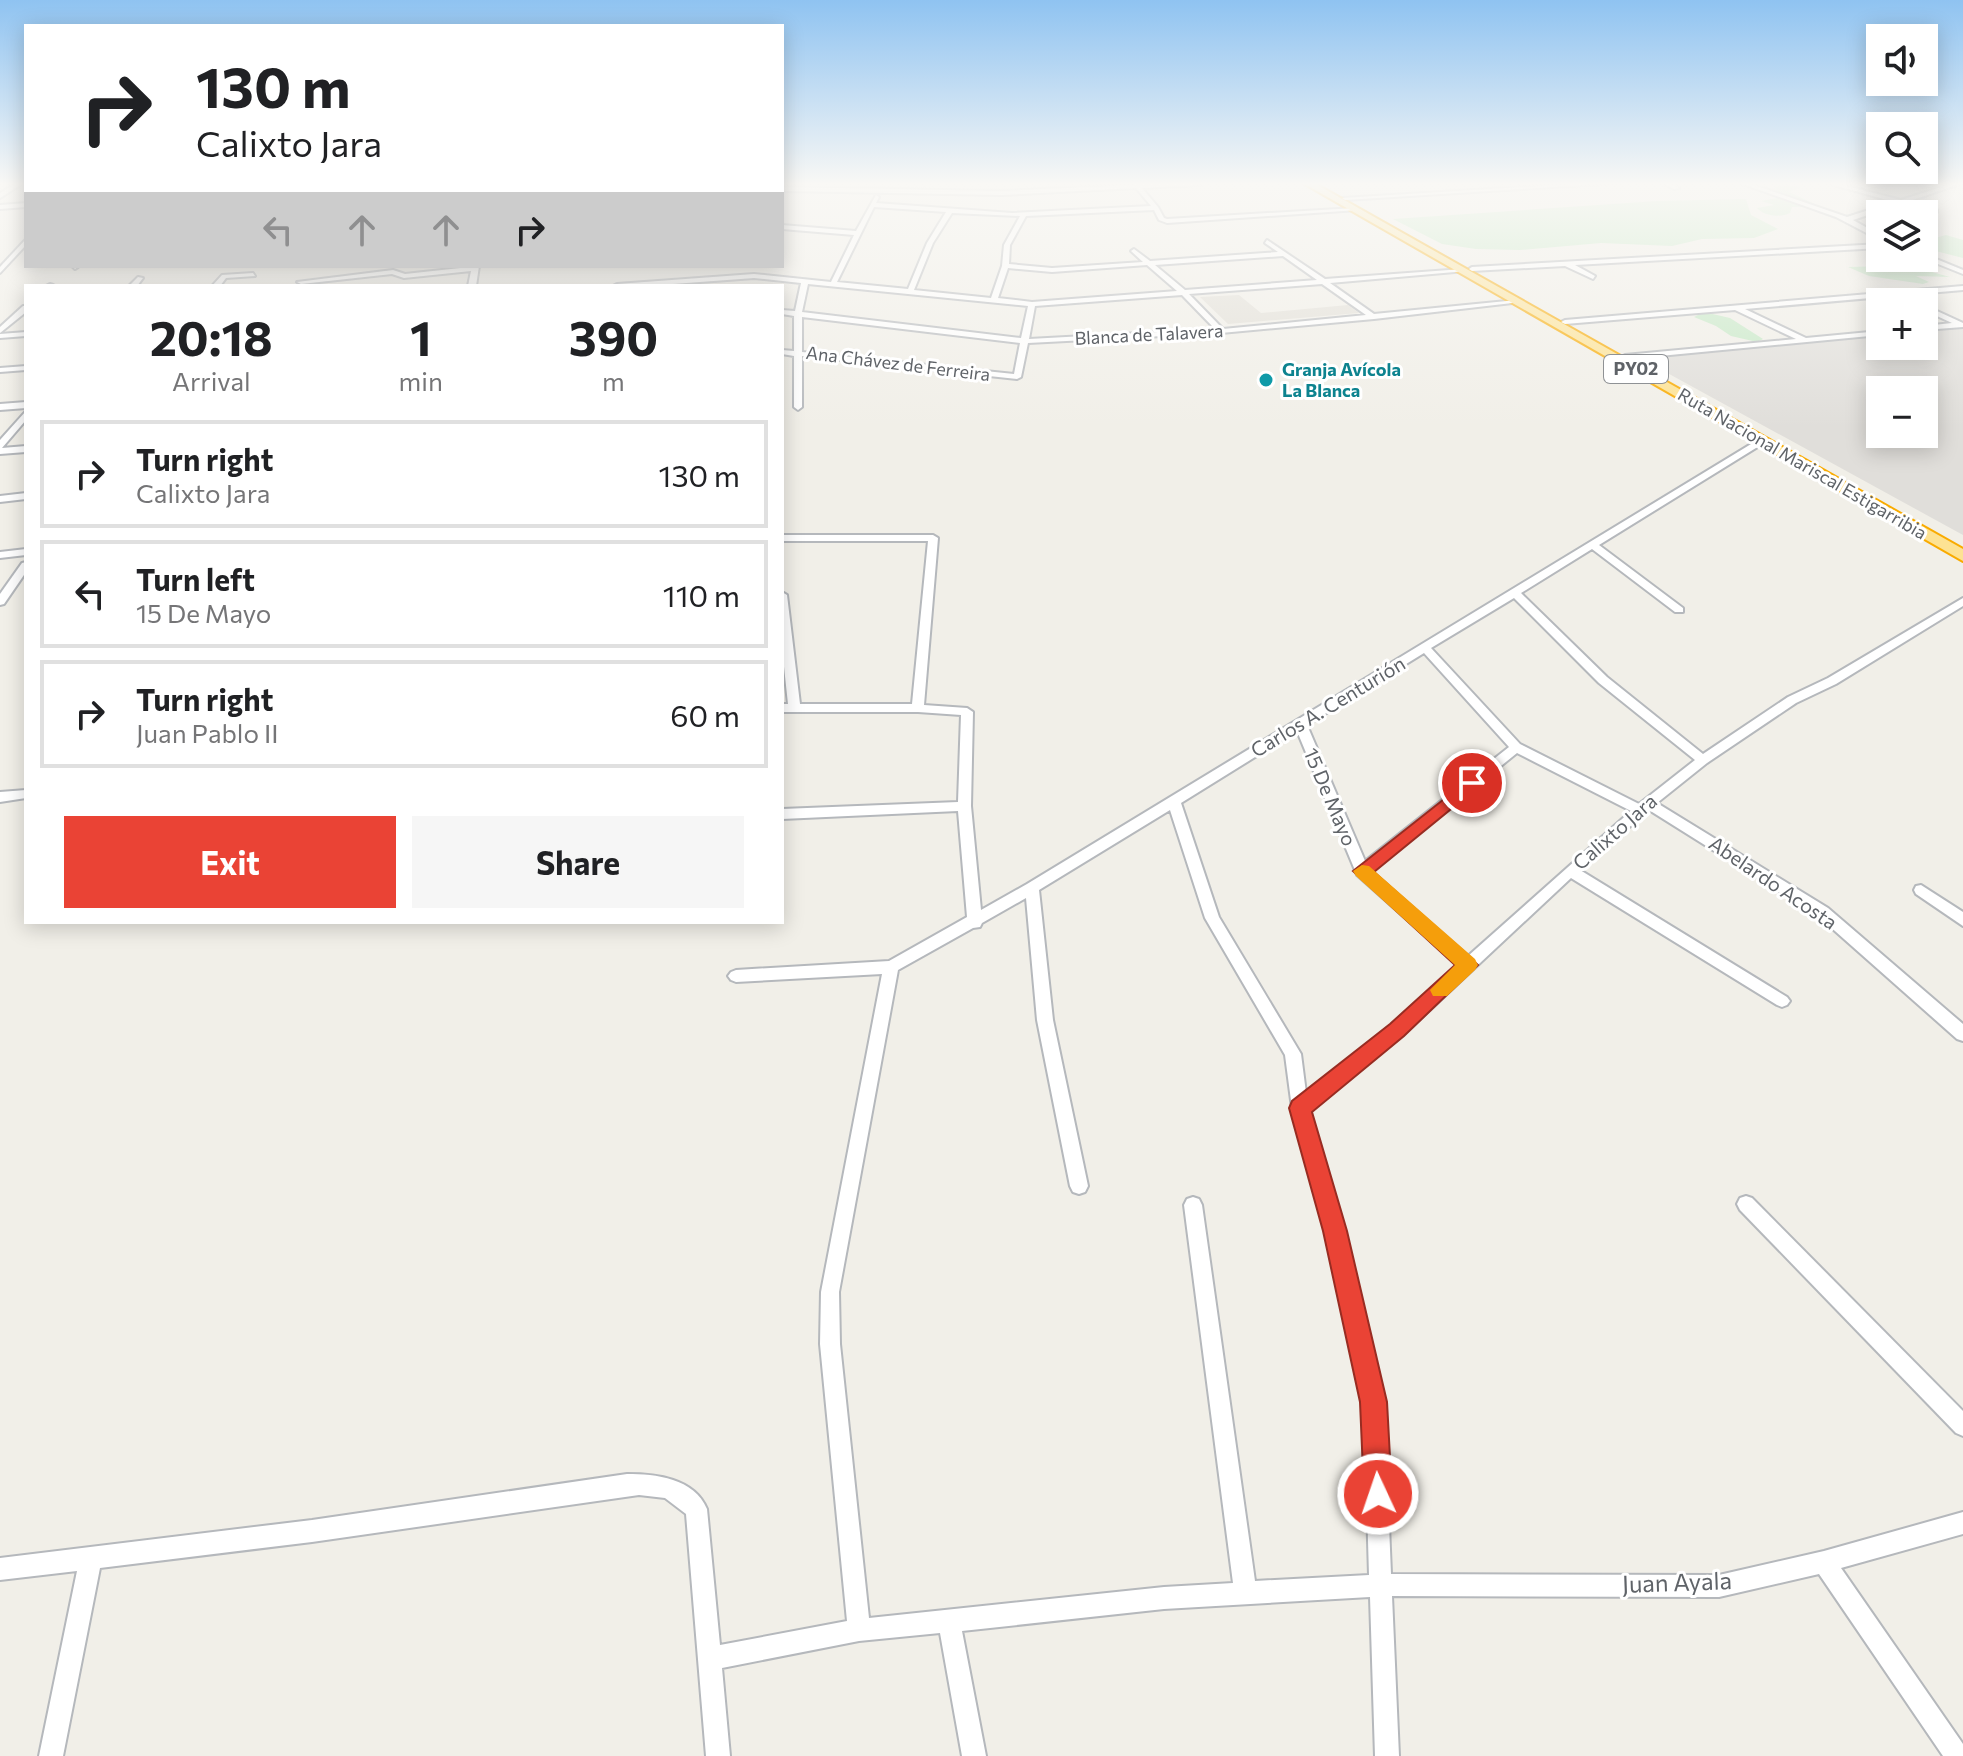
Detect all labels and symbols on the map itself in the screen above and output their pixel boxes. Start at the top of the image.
street label: Blanca de Talavera [1074,319,1224,349]
street label: Ana Chávez de Ferreira [805,341,992,385]
road number: PY02 [1604,355,1668,383]
place label: Granja Avícola La Blanca [1282,358,1401,401]
marker: Granja Avícola La Blanca [1257,371,1275,389]
street label: Ruta Nacional Mariscal Estigarribia [1674,383,1931,544]
street label: Carlos A. Centurión [1246,651,1409,762]
street label: 15 De Mayo [1300,744,1362,849]
pin [1438,749,1506,817]
street label: Calixto Jara [1567,788,1661,874]
street label: Abelardo Acosta [1705,830,1842,934]
position arrow [1336,1452,1420,1536]
street label: Juan Ayala [1621,1565,1733,1598]

